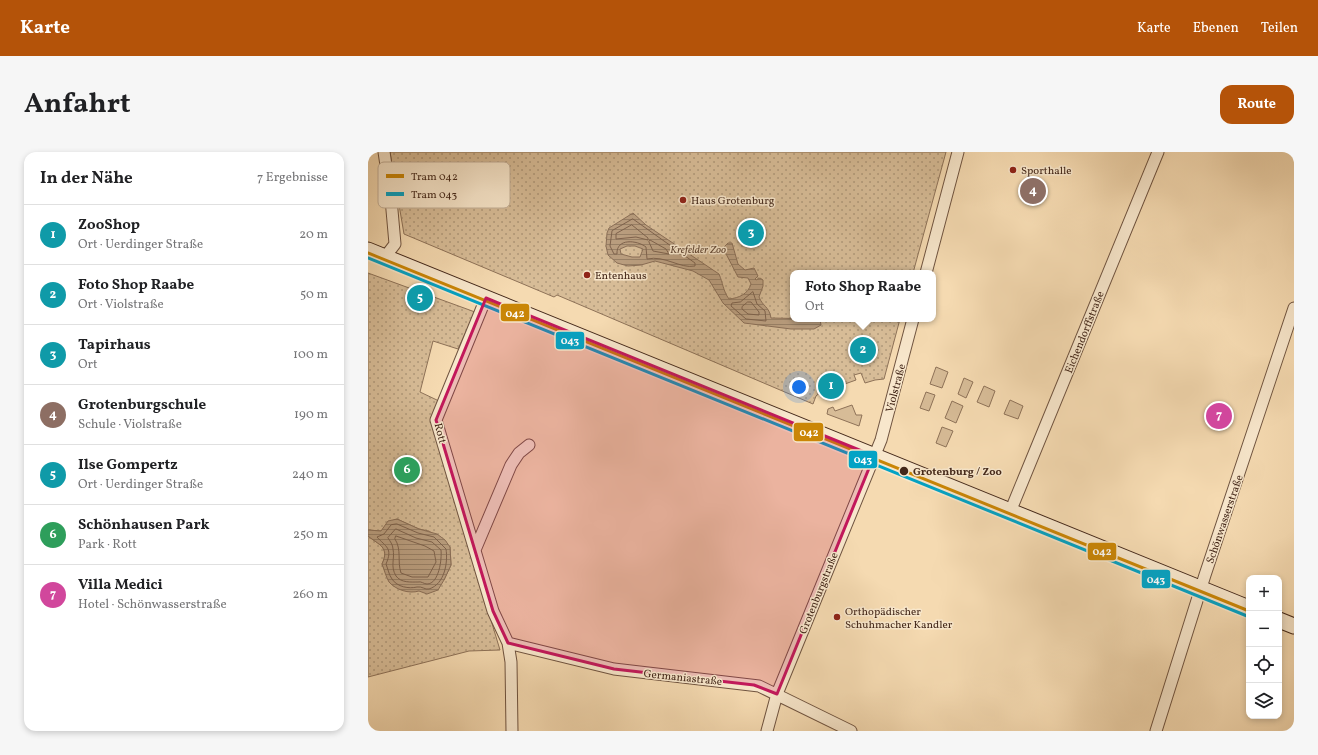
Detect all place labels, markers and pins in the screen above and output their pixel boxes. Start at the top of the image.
place label: Sporthalle [1021,164,1072,179]
marker: Sporthalle [1008,165,1018,175]
pin: 4 [1020,176,1046,206]
place label: Haus Grotenburg [691,194,775,209]
marker: Haus Grotenburg [678,195,688,205]
pin: 3 [738,218,764,248]
place label: Entenhaus [595,269,647,284]
marker: Entenhaus [582,270,592,280]
pin: 5 [407,283,433,313]
pin: 2 [850,335,876,365]
pin: 1 [818,371,844,401]
pin: 7 [1206,401,1232,431]
pin: 6 [394,455,420,485]
marker: Grotenburg / Zoo [898,465,910,477]
place label: Grotenburg / Zoo [913,465,1002,480]
place label: Orthopädischer Schuhmacher Kandler [845,605,953,633]
marker: Orthopädischer Schuhmacher Kandler [832,612,842,622]

